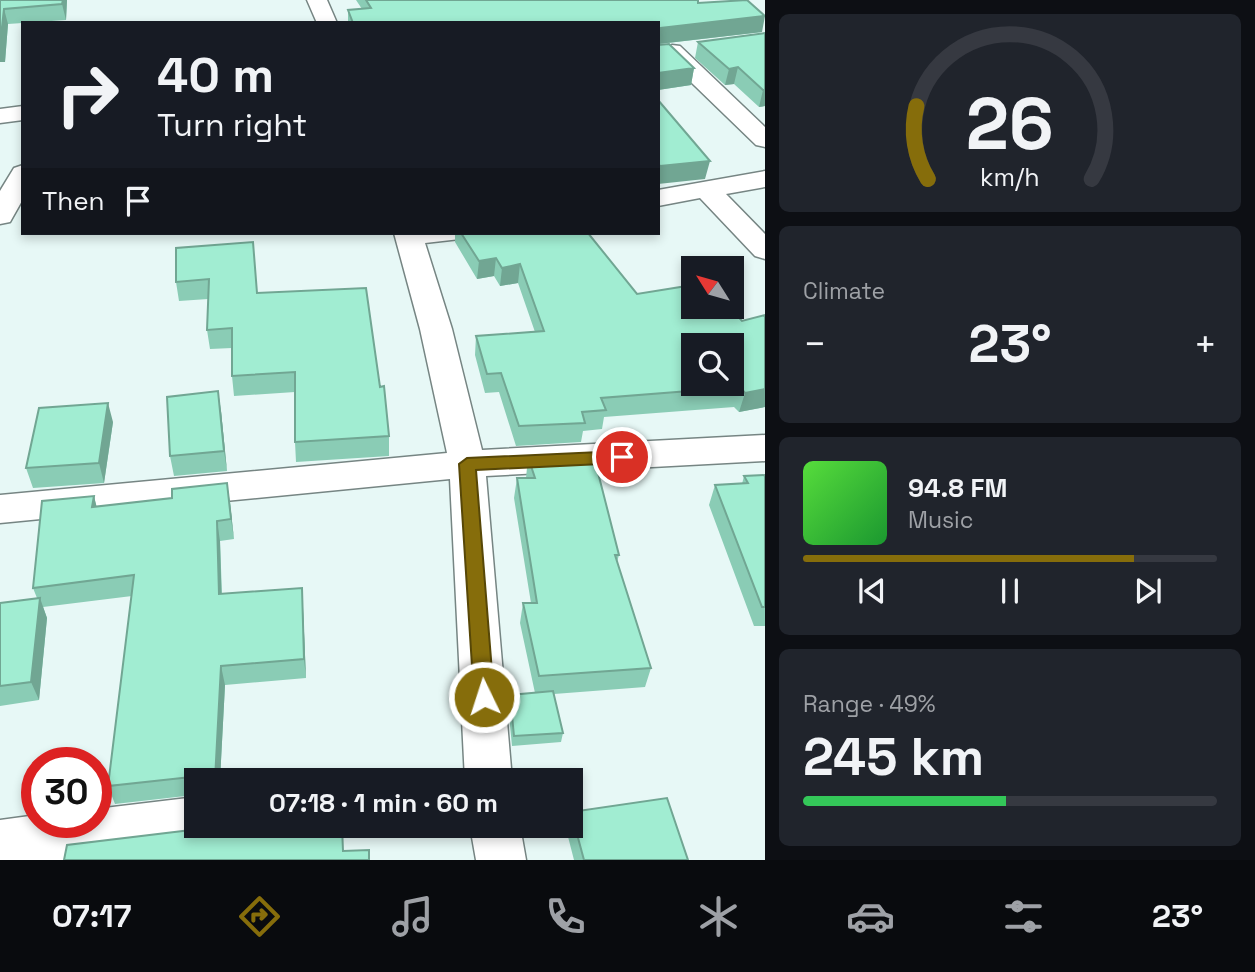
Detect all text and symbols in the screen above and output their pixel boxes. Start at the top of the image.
text: 40 m [157,44,274,106]
icon: right [42,49,133,140]
text: 26 [966,77,1054,170]
text: Turn right [157,105,307,145]
text: km/h [980,161,1040,193]
icon: arrive [119,182,157,220]
text: Then [42,184,105,218]
north arrow [681,256,744,318]
map controls [681,256,744,396]
text: Climate [803,276,885,306]
text: 23° [969,311,1052,377]
text: − [803,320,827,368]
text: + [1193,320,1217,368]
button: search [681,333,744,396]
pin [592,427,652,487]
icon: arrive [603,438,641,476]
text: 94.8 FM [908,471,1007,505]
text: Music [908,505,973,535]
icon: previous [853,572,891,610]
icon: pause [991,572,1029,610]
icon: next [1129,572,1167,610]
position arrow [447,660,521,734]
text: Range · 49% [803,689,936,719]
text: 245 km [803,724,984,790]
speed limit sign: 30 [21,747,112,838]
text: 07:18 · 1 min · 60 m [269,786,498,820]
icon: directions [235,892,284,941]
icon: music [388,892,437,941]
icon: phone [541,892,590,941]
icon: climate [694,892,743,941]
icon: car [846,892,895,941]
icon: filters [999,892,1048,941]
text: 07:17 [52,896,131,936]
text: 23° [1152,896,1203,936]

